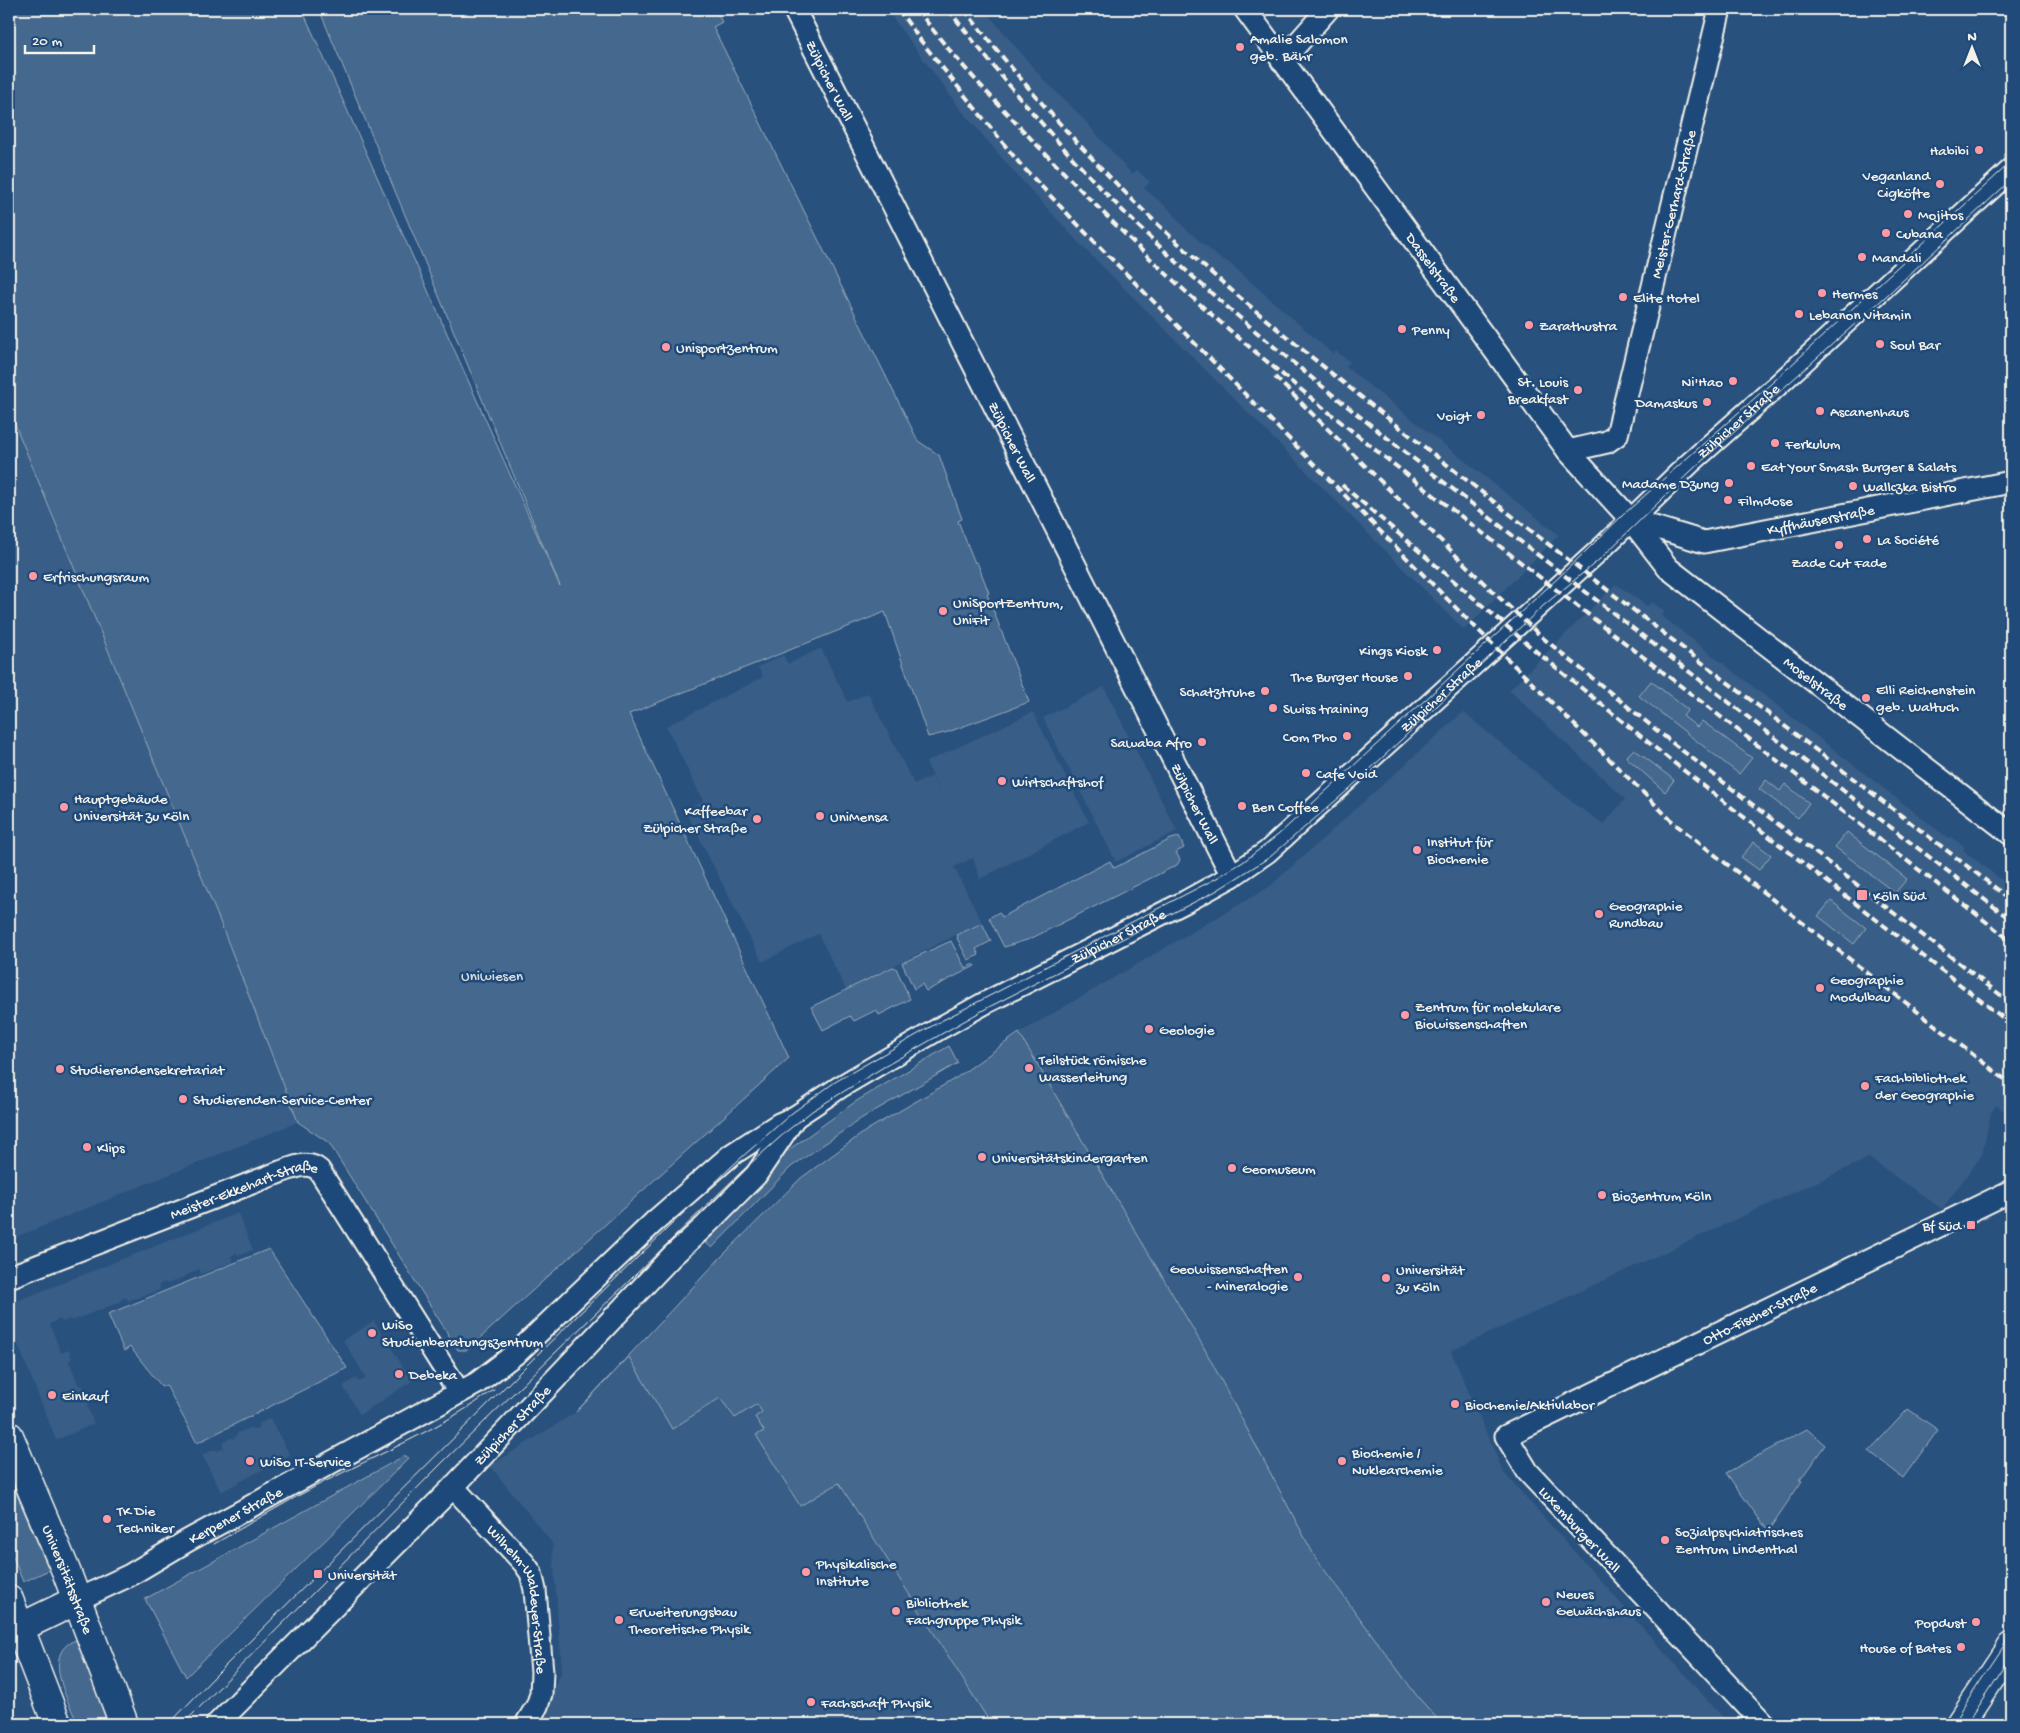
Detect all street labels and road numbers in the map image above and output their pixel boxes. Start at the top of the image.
street label: Zülpicher Wall [800,38,856,125]
street label: Meister-Gerhard-Straße [1648,128,1702,280]
street label: Dasselstraße [1400,229,1464,307]
street label: Zülpicher Straße [1694,381,1784,463]
street label: Zülpicher Wall [983,399,1039,486]
street label: Kyffhäuserstraße [1766,502,1876,540]
street label: Zülpicher Straße [1398,654,1487,737]
street label: Moselstraße [1779,654,1851,715]
street label: Zülpicher Wall [1166,761,1221,848]
street label: Zülpicher Straße [1068,906,1170,969]
street label: Meister-Ekkehart-Straße [168,1158,322,1225]
street label: Otto-Fischer-Straße [1700,1279,1821,1350]
street label: Zülpicher Straße [471,1382,556,1470]
street label: Luxemburger Wall [1534,1483,1623,1577]
street label: Kerpener Straße [186,1484,286,1549]
street label: Wilhelm-Waldeyer-Straße [482,1522,549,1675]
street label: Universitätsstraße [37,1523,96,1637]

